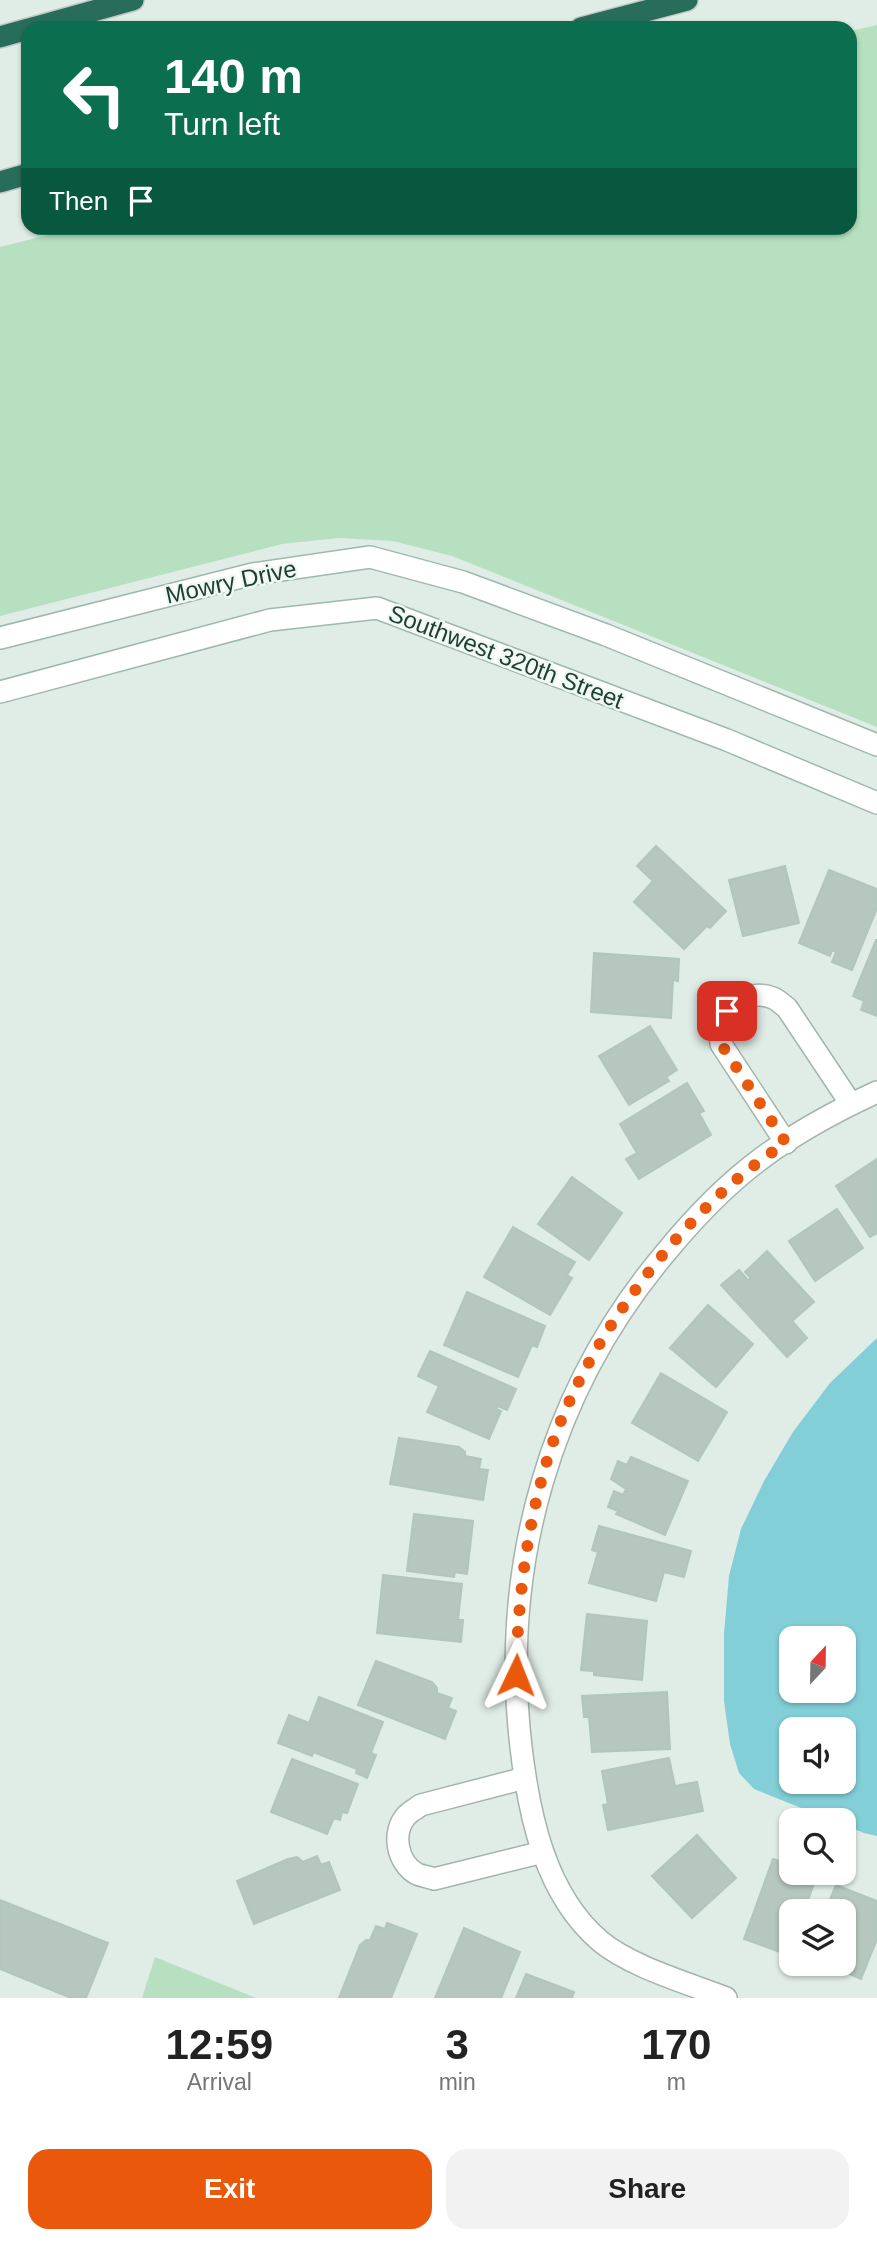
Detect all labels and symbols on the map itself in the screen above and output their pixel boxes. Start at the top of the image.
street label: Mowry Drive [163,554,299,609]
street label: Southwest 320th Street [385,599,628,714]
pin [697,981,757,1041]
north arrow [779,1626,856,1703]
position arrow [479,1638,553,1712]

